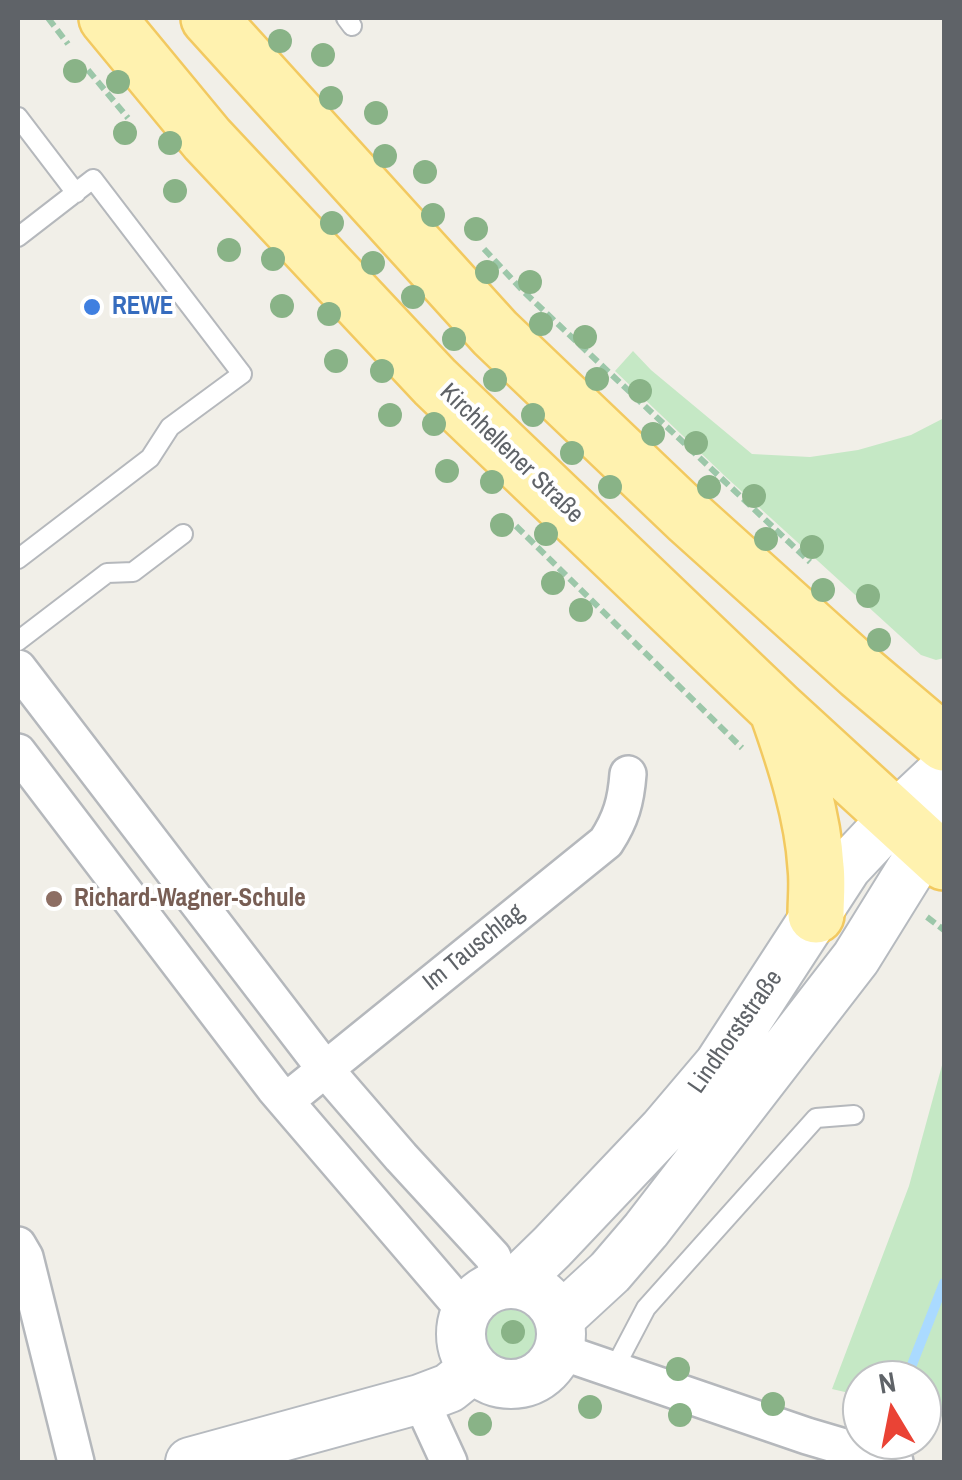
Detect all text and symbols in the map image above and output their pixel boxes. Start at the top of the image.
place label: REWE [112,292,173,322]
marker: REWE [81,296,103,318]
street label: Kirchhellener Straße [433,378,589,530]
place label: Richard-Wagner-Schule [74,884,306,914]
marker: Richard-Wagner-Schule [43,888,65,910]
street label: Im Tauschlag [417,898,531,998]
street label: Lindhorststraße [683,965,789,1099]
north arrow [842,1360,942,1460]
text: N [876,1362,899,1403]

